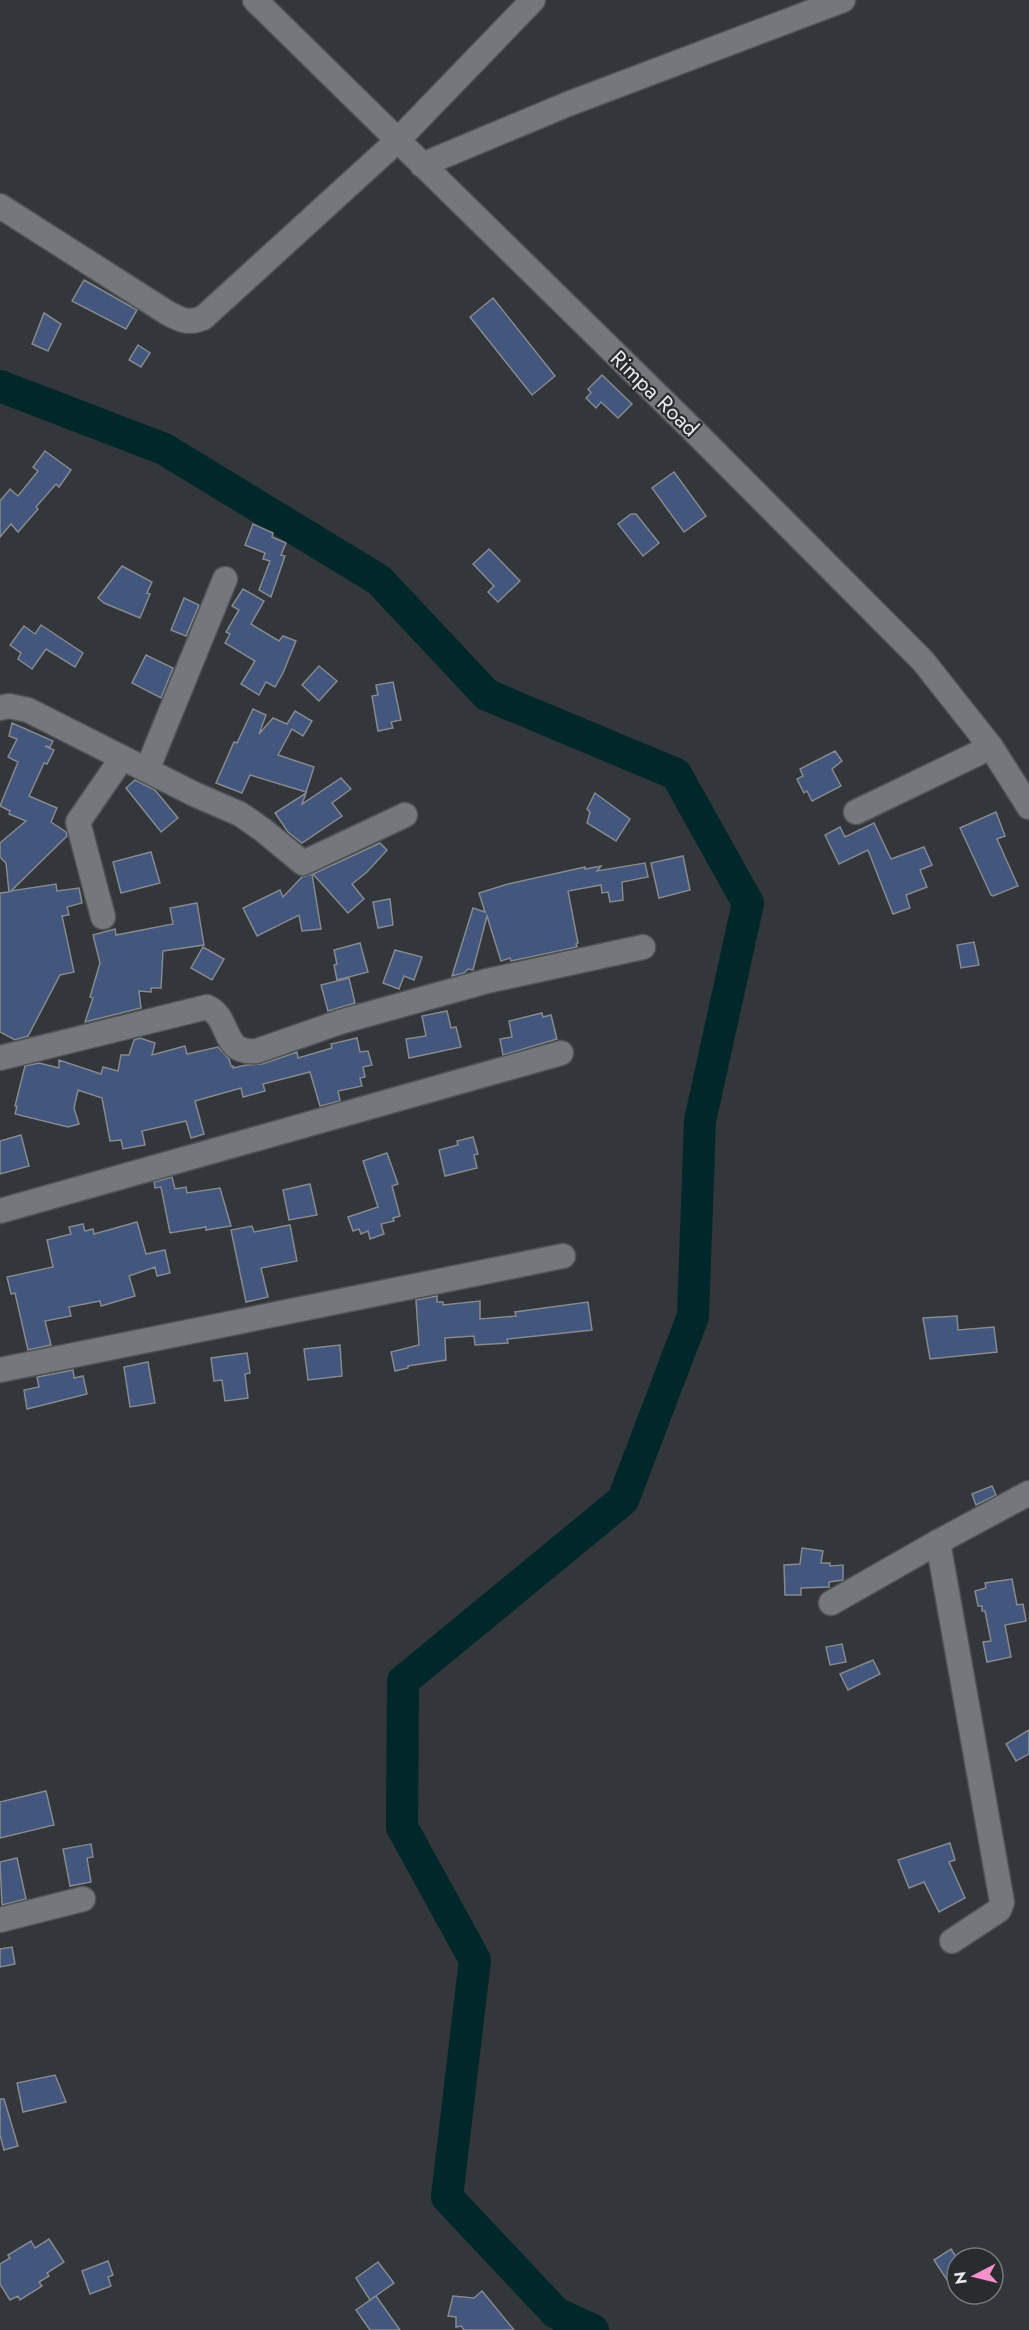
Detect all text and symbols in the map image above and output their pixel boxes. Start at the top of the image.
street label: Rimpa Road [603,342,707,444]
north arrow [945,2246,1005,2306]
text: N [948,2270,973,2285]

